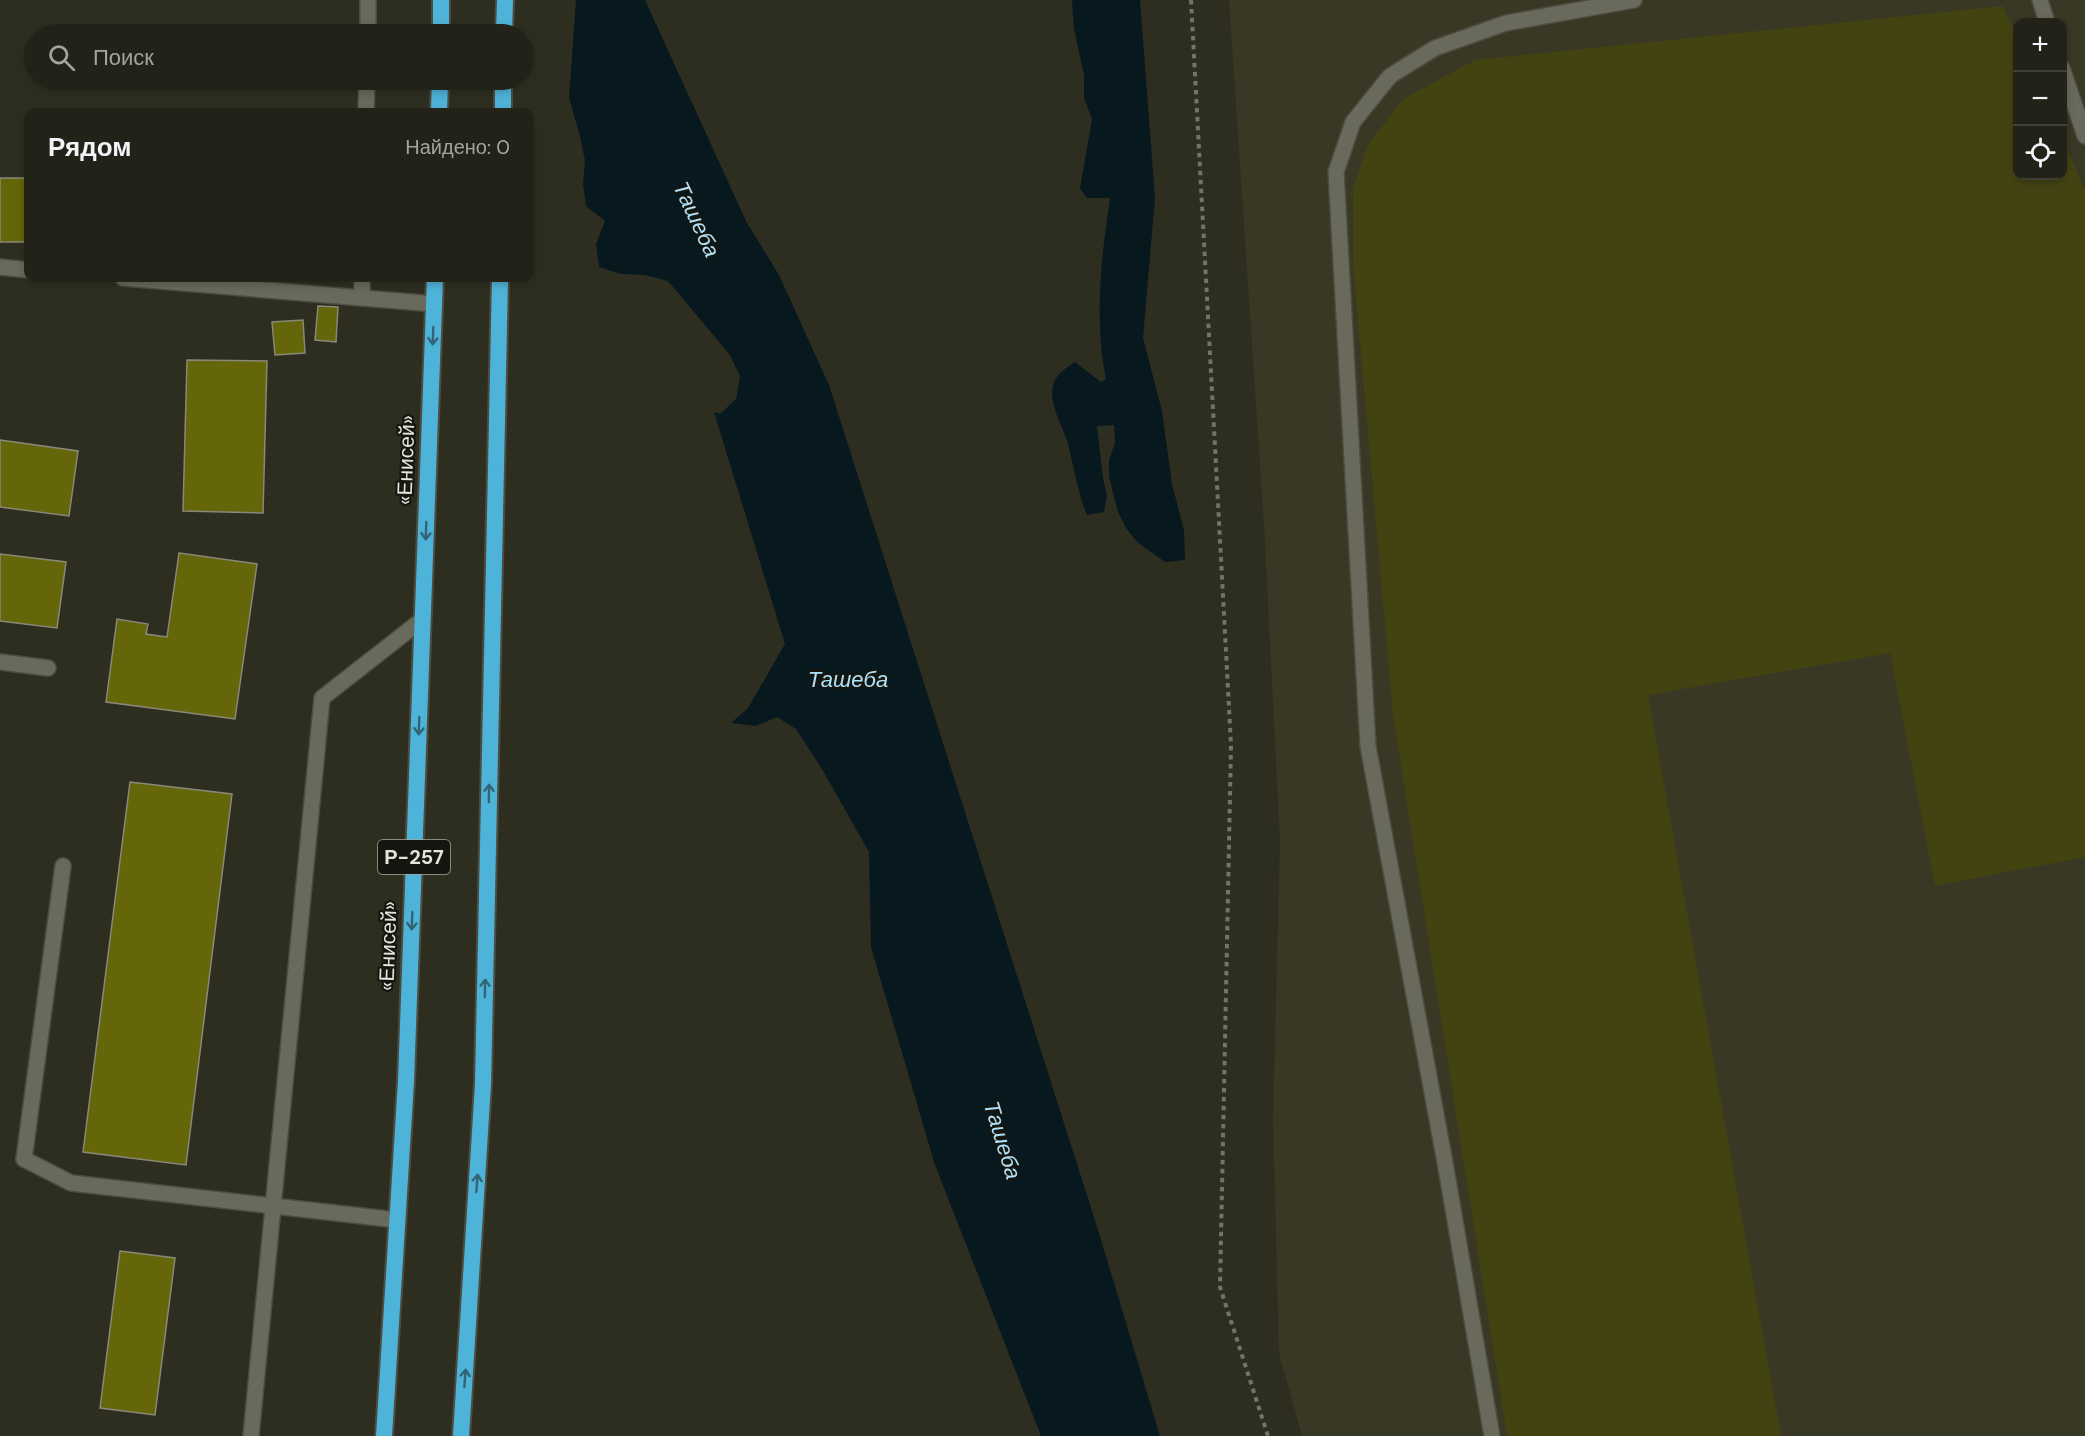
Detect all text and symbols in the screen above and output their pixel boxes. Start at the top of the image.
map controls [2013,18,2067,180]
button: + [2013,18,2067,72]
search box [24,24,534,90]
icon: search [45,41,78,74]
text: Поиск [93,43,154,72]
button: − [2013,72,2067,126]
button: locate [2013,126,2067,180]
text: Рядом [48,130,131,164]
text: Найдено: 0 [405,134,510,160]
water label: Ташеба [666,177,727,262]
one-way arrow [428,325,439,345]
street label: «Енисей» [390,414,422,506]
one-way arrow [421,520,432,540]
water label: Ташеба [808,665,888,694]
one-way arrow [413,715,425,735]
one-way arrow [483,784,495,804]
road number: Р-257 [378,840,450,874]
street label: «Енисей» [372,900,404,992]
one-way arrow [406,910,417,930]
one-way arrow [479,979,491,999]
water label: Ташеба [977,1098,1028,1183]
one-way arrow [472,1174,483,1193]
one-way arrow [459,1368,470,1388]

